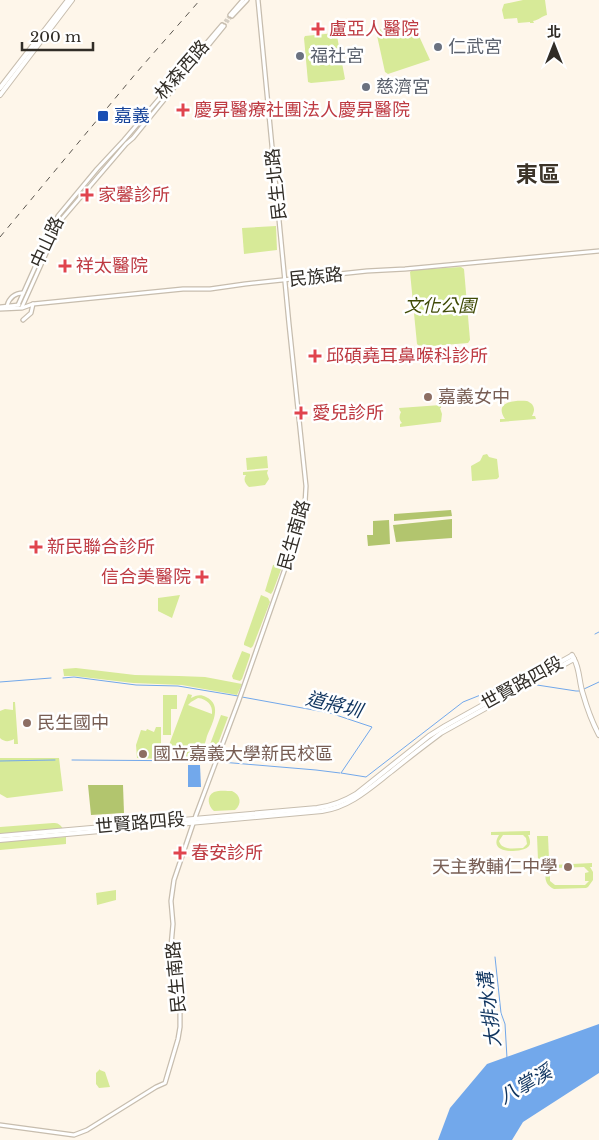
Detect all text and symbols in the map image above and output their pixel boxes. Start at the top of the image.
place label: 盧亞人醫院 [329,18,419,40]
scale bar [22,20,94,52]
north arrow [529,20,579,70]
marker: 盧亞人醫院 [311,22,325,36]
text: 北 [547,23,561,41]
text: 200 m [30,27,81,46]
street label: 林森西路 [150,36,214,104]
place label: 仁武宮 [448,36,502,58]
marker: 仁武宮 [432,41,444,53]
place label: 福社宮 [310,45,364,67]
marker: 福社宮 [294,50,306,62]
place label: 慈濟宮 [376,76,430,98]
marker: 慈濟宮 [360,81,372,93]
place label: 慶昇醫療社團法人慶昇醫院 [194,99,410,121]
marker: 慶昇醫療社團法人慶昇醫院 [176,103,190,117]
place label: 嘉義 [114,105,150,127]
marker: 嘉義 [96,109,110,123]
street label: 民生北路 [261,147,291,221]
district label: 東區 [516,161,560,188]
place label: 家馨診所 [98,184,170,206]
marker: 家馨診所 [80,188,94,202]
street label: 中山路 [26,213,68,271]
place label: 祥太醫院 [76,255,148,277]
marker: 祥太醫院 [58,259,72,273]
street label: 民族路 [288,263,344,291]
park label: 文化公園 [404,295,479,317]
place label: 邱碩堯耳鼻喉科診所 [326,345,488,367]
marker: 邱碩堯耳鼻喉科診所 [308,349,322,363]
place label: 嘉義女中 [438,386,510,408]
marker: 嘉義女中 [422,391,434,403]
place label: 愛兒診所 [312,402,384,424]
marker: 愛兒診所 [294,406,308,420]
street label: 民生南路 [274,497,314,573]
place label: 新民聯合診所 [47,536,155,558]
marker: 新民聯合診所 [29,540,43,554]
place label: 信合美醫院 [101,566,191,588]
marker: 信合美醫院 [195,570,209,584]
street label: 世賢路四段 [477,652,567,714]
water label: 道將圳 [303,686,367,723]
place label: 民生國中 [37,712,109,734]
marker: 民生國中 [21,717,33,729]
place label: 國立嘉義大學新民校區 [153,743,333,765]
marker: 國立嘉義大學新民校區 [137,748,149,760]
street label: 世賢路四段 [94,808,186,838]
place label: 春安診所 [191,842,263,864]
marker: 春安診所 [173,846,187,860]
place label: 天主教輔仁中學 [432,856,558,878]
marker: 天主教輔仁中學 [562,861,574,873]
street label: 民生南路 [162,940,190,1014]
water label: 大排水溝 [473,968,506,1049]
water label: 八掌溪 [495,1059,558,1109]

